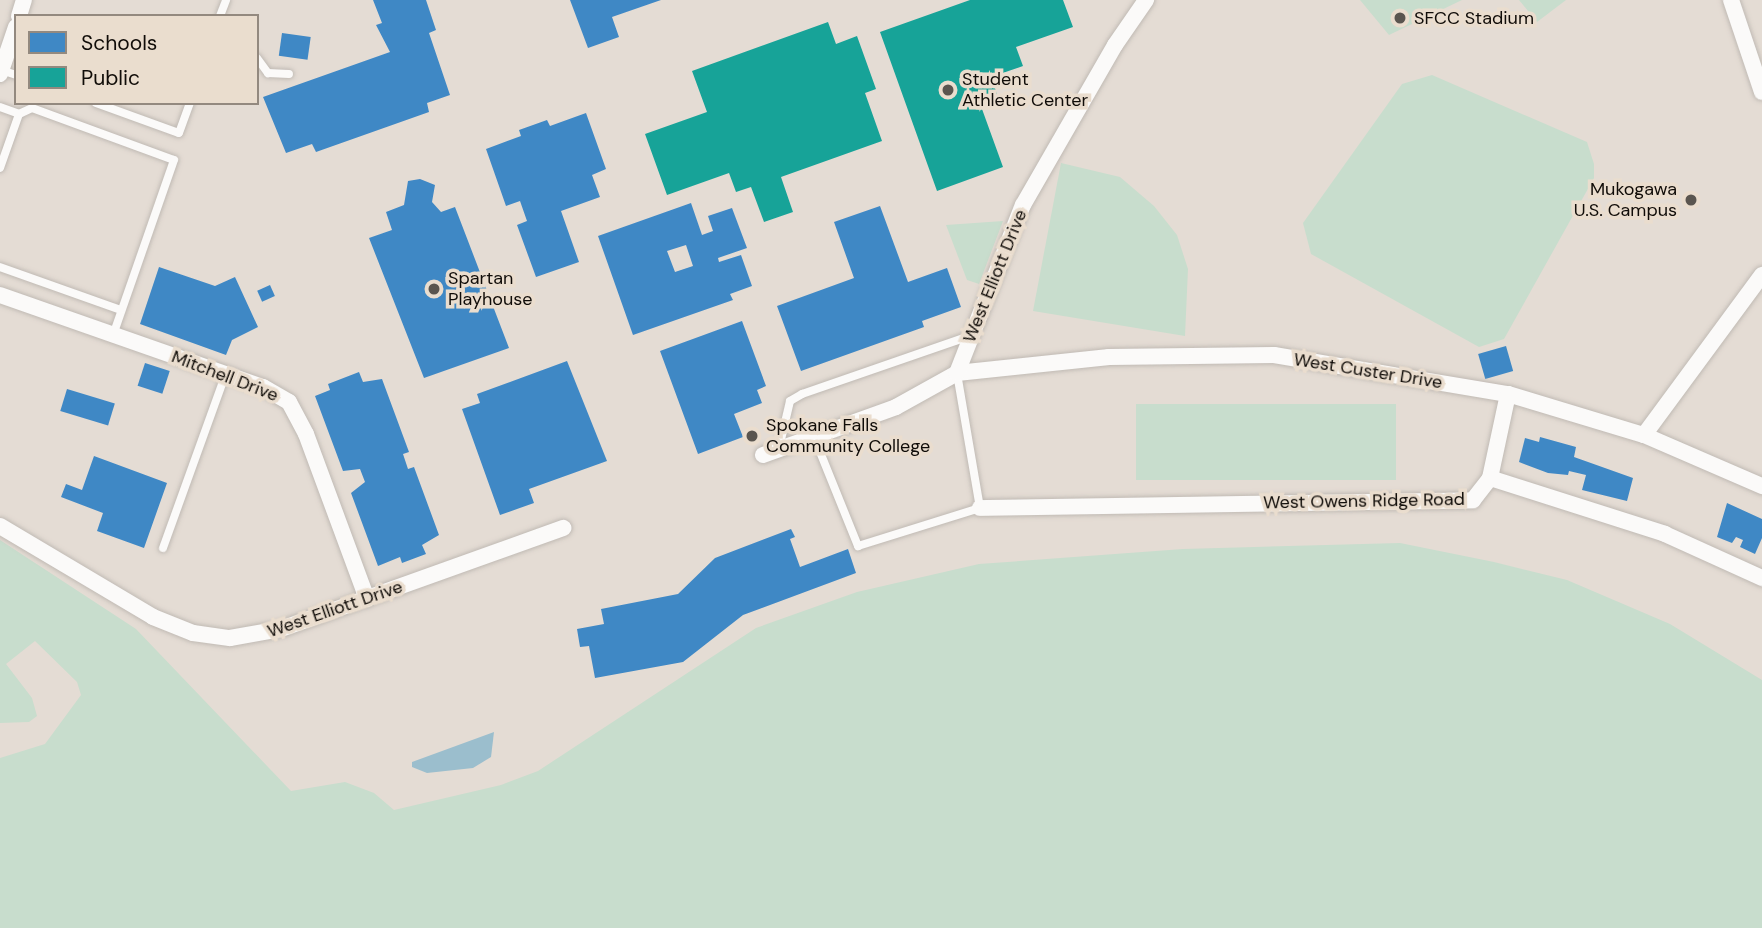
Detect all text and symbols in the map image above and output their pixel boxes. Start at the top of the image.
place label: SFCC Stadium [1414,7,1534,29]
marker: SFCC Stadium [1392,10,1408,26]
legend [14,14,259,105]
text: Schools [81,29,157,57]
text: Public [81,64,140,92]
place label: Student Athletic Center [962,69,1088,112]
marker: Student Athletic Center [940,82,956,98]
place label: Mukogawa U.S. Campus [1574,179,1677,222]
marker: Mukogawa U.S. Campus [1683,192,1699,208]
street label: West Elliott Drive [958,206,1032,346]
place label: Spartan Playhouse [448,268,533,310]
marker: Spartan Playhouse [426,281,442,297]
street label: Mitchell Drive [169,346,281,406]
street label: West Custer Drive [1292,349,1444,393]
place label: Spokane Falls Community College [766,415,930,458]
marker: Spokane Falls Community College [744,428,760,444]
street label: West Owens Ridge Road [1263,488,1465,514]
street label: West Elliott Drive [265,576,405,642]

